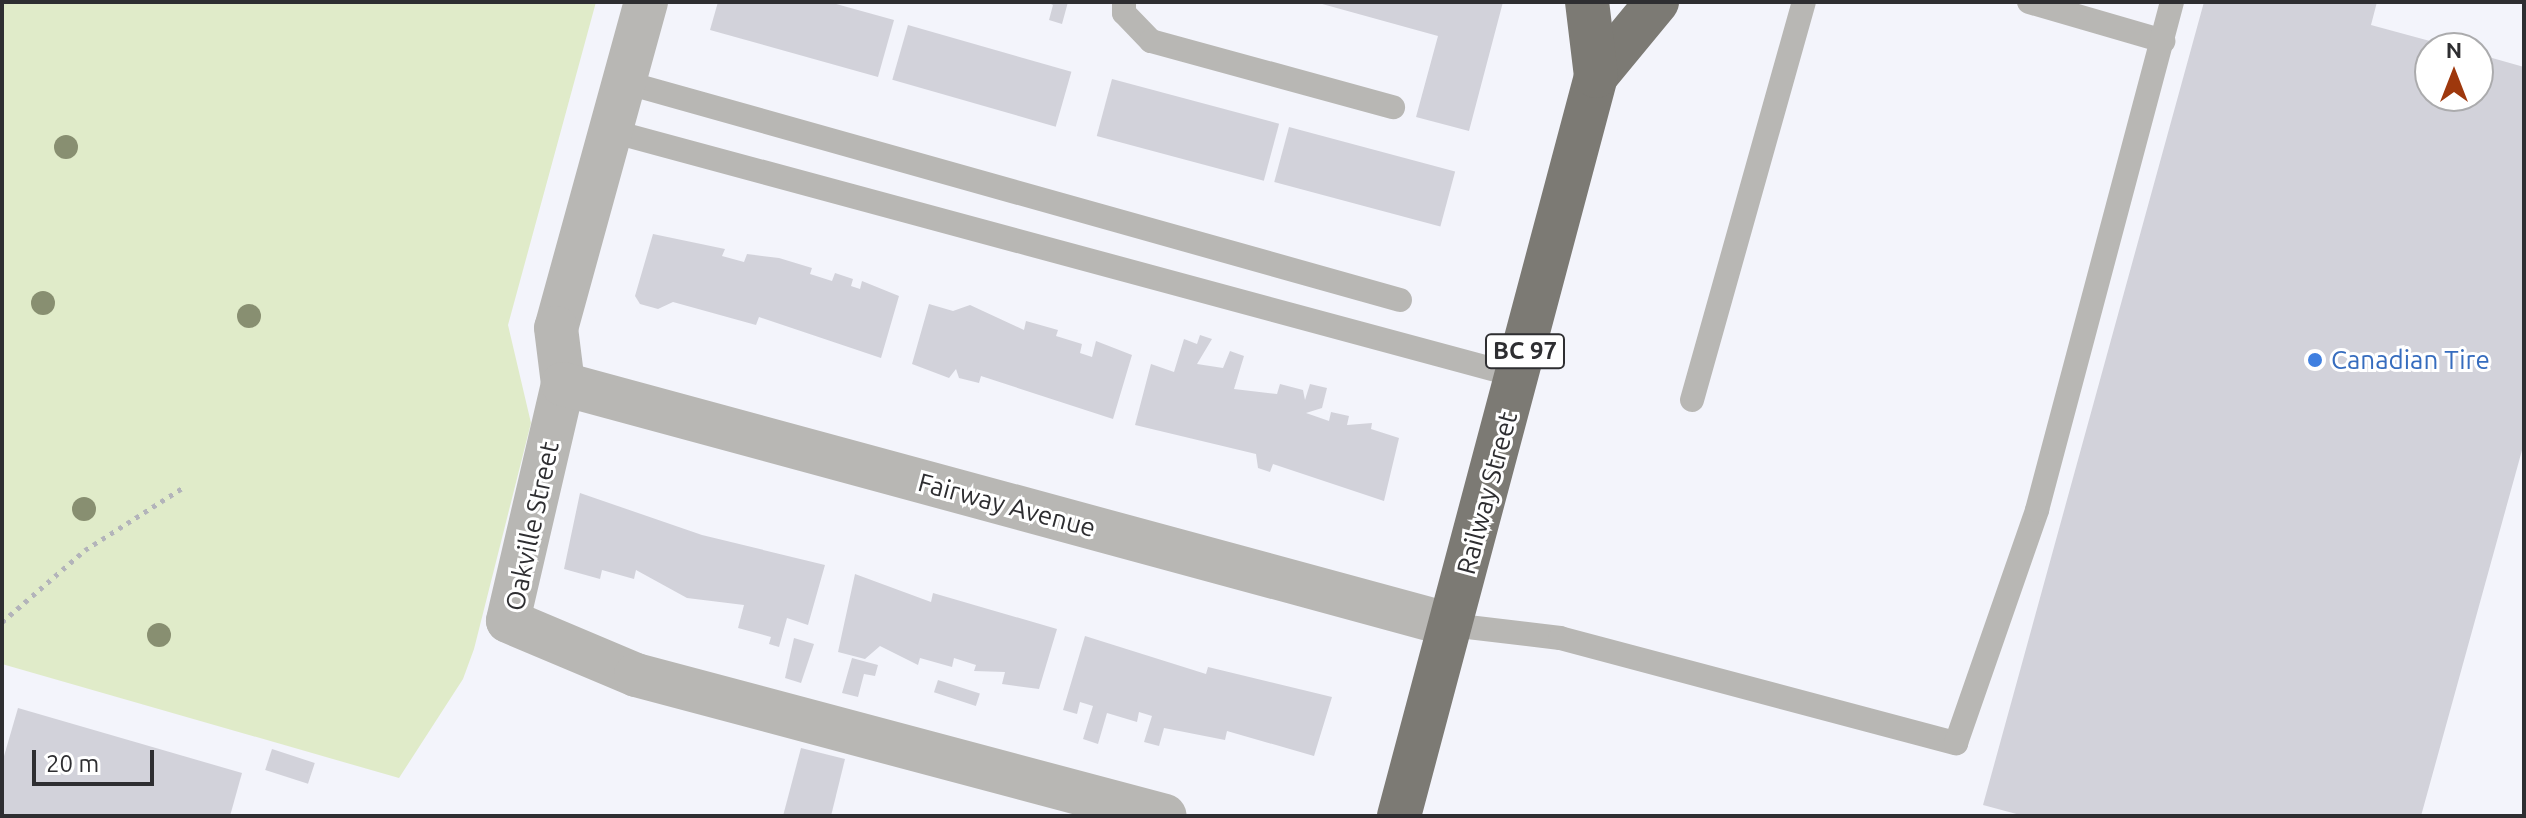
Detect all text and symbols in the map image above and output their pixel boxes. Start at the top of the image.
north arrow [2414,32,2494,112]
text: N [2446,37,2462,62]
road number: BC 97 [1483,331,1567,371]
place label: Canadian Tire [2331,344,2490,376]
marker: Canadian Tire [2306,351,2324,369]
street label: Railway Street [1450,408,1524,578]
street label: Oakville Street [499,439,565,613]
street label: Fairway Avenue [915,466,1099,544]
scale bar [36,734,158,784]
text: 20 m [46,750,99,777]

